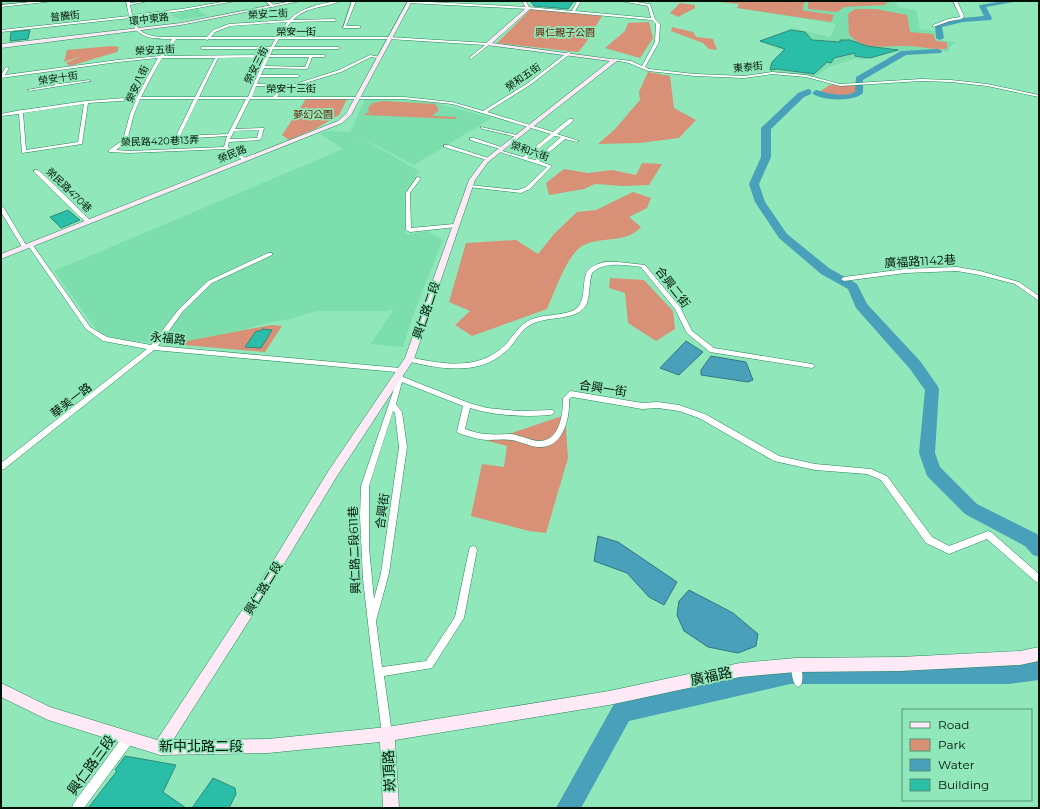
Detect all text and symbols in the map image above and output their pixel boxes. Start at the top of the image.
street label: 榮安二街 [248,6,288,22]
street label: 普騰街 [49,8,81,24]
street label: 環中東路 [128,10,170,28]
street label: 榮安一街 [276,25,316,38]
park label: 興仁親子公園 [535,26,595,39]
street label: 榮安五街 [135,42,175,58]
street label: 榮安三街 [241,44,271,86]
street label: 東泰街 [732,59,764,75]
street label: 榮和五街 [503,60,543,94]
street label: 榮安八街 [123,63,151,105]
street label: 榮安十街 [37,68,79,88]
street label: 榮安十三街 [266,82,316,95]
park label: 夢幻公園 [293,108,333,121]
street label: 榮民路420巷13弄 [121,133,199,149]
street label: 榮和六街 [509,138,551,164]
street label: 榮民路 [216,142,248,166]
street label: 榮民路470巷 [43,165,95,215]
street label: 廣福路1142巷 [884,252,956,270]
street label: 合興二街 [652,263,694,311]
street label: 興仁路二段 [409,279,443,341]
street label: 永福路 [149,329,187,347]
street label: 合興一街 [578,377,628,399]
street label: 華美一路 [47,379,95,421]
street label: 合興街 [372,492,392,530]
street label: 興仁路二段611巷 [345,506,363,594]
street label: 興仁路二段 [241,559,285,617]
street label: 廣福路 [689,663,733,689]
legend [902,709,1032,801]
text: Road [938,717,969,732]
street label: 興仁路三段 [63,731,119,799]
street label: 新中北路二段 [159,737,243,755]
text: Park [938,737,966,752]
street label: 崁頂路 [379,750,399,792]
text: Water [938,757,975,772]
text: Building [938,777,989,792]

